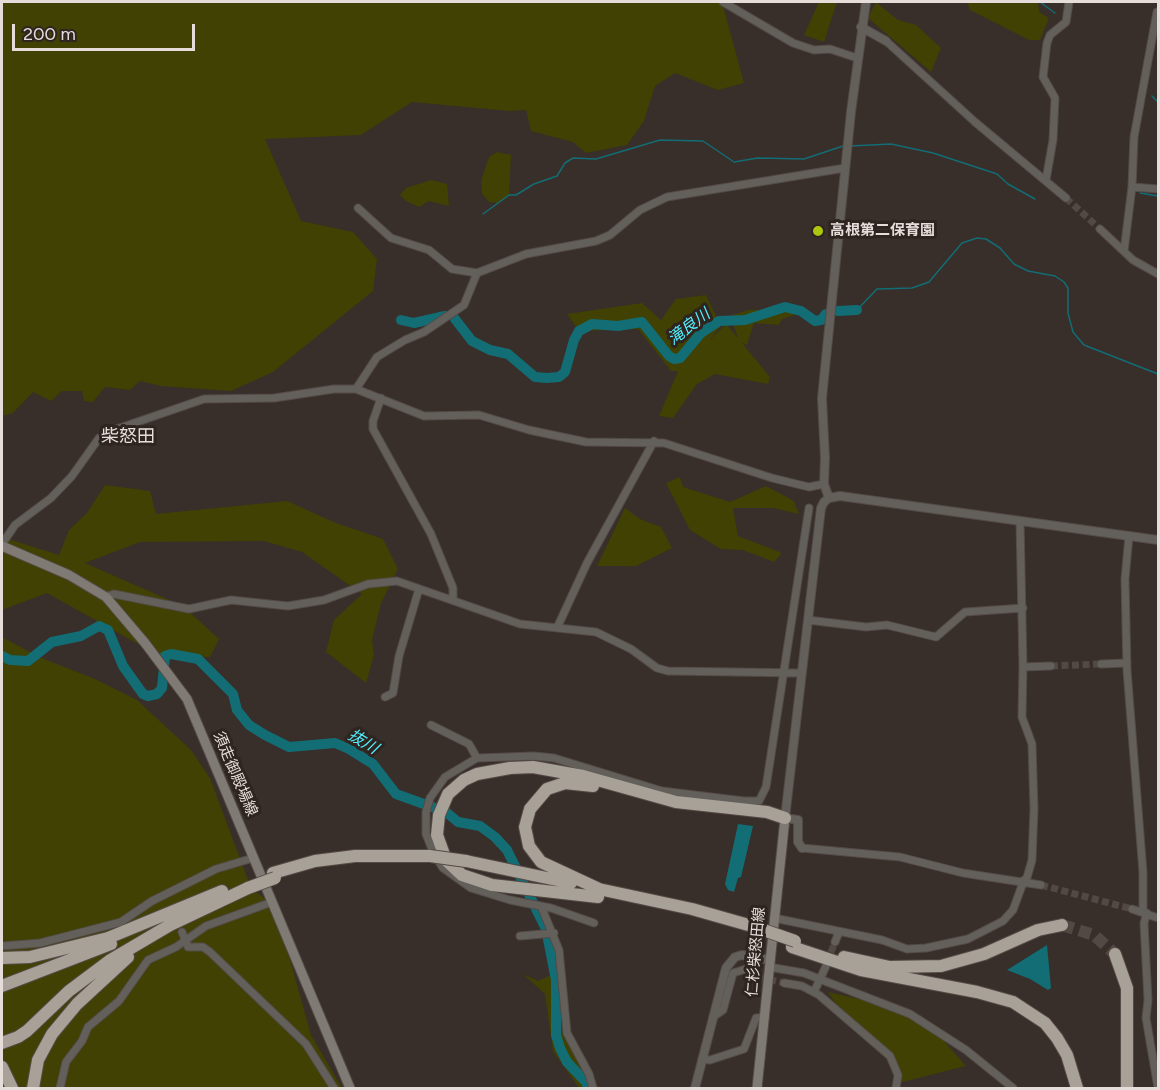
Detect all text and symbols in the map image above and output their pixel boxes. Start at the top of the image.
scale bar [15,12,198,50]
text: 200 m [23,23,76,45]
place label: 高根第二保育園 [830,222,935,240]
marker: 高根第二保育園 [811,224,825,238]
water label: 滝良川 [664,305,714,349]
district label: 柴怒田 [101,426,155,448]
water label: 抜川 [344,726,382,758]
street label: 須走御殿場線 [209,729,261,819]
street label: 仁杉柴怒田線 [743,906,769,998]

